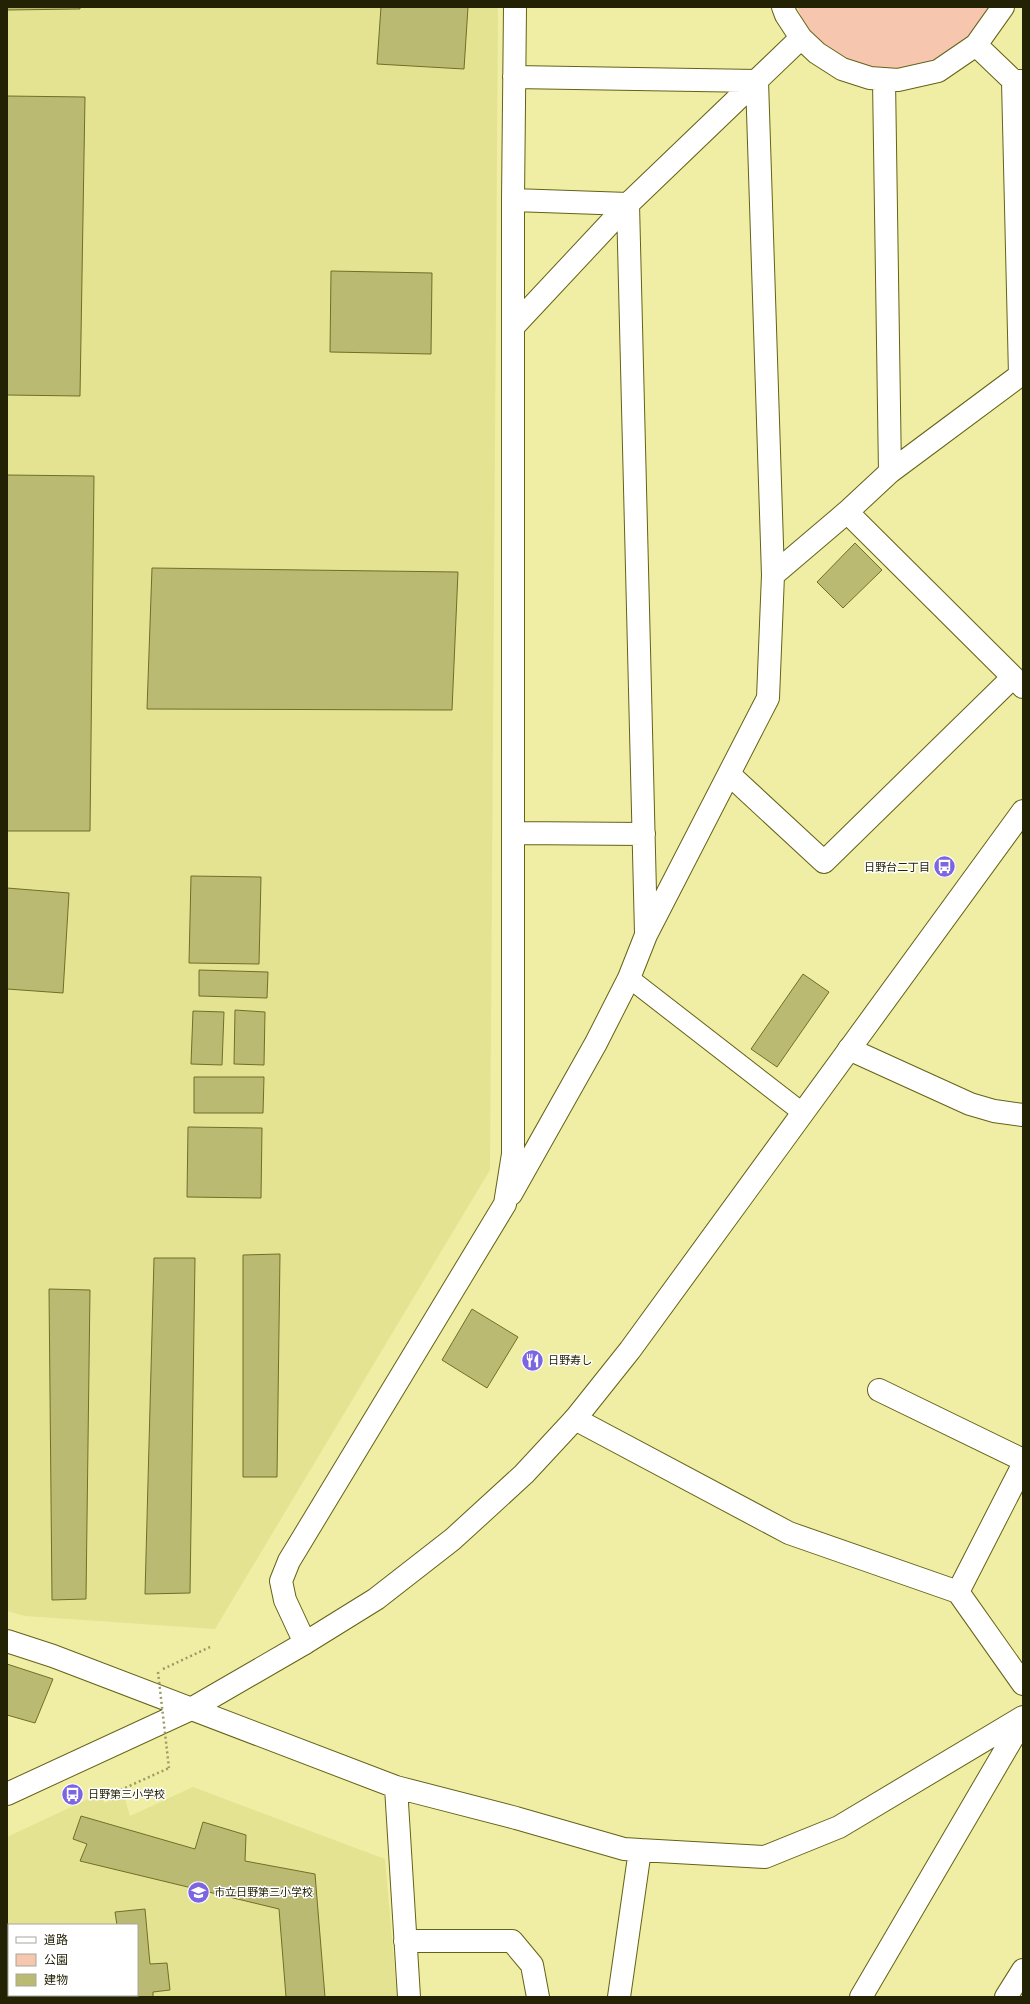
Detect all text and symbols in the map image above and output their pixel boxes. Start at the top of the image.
bus stop icon: 日野台二丁目 [932,854,958,880]
place label: 日野台二丁目 [864,861,930,874]
restaurant icon: 日野寿し [520,1347,546,1373]
place label: 日野寿し [548,1354,592,1367]
bus stop icon: 日野第三小学校 [59,1781,85,1807]
place label: 日野第三小学校 [88,1788,165,1801]
school or university icon: 市立日野第三小学校 [185,1879,211,1905]
place label: 市立日野第三小学校 [214,1886,313,1899]
legend [8,1924,138,1996]
text: 道路 [44,1933,68,1947]
text: 公園 [44,1953,68,1967]
text: 建物 [44,1973,68,1987]

